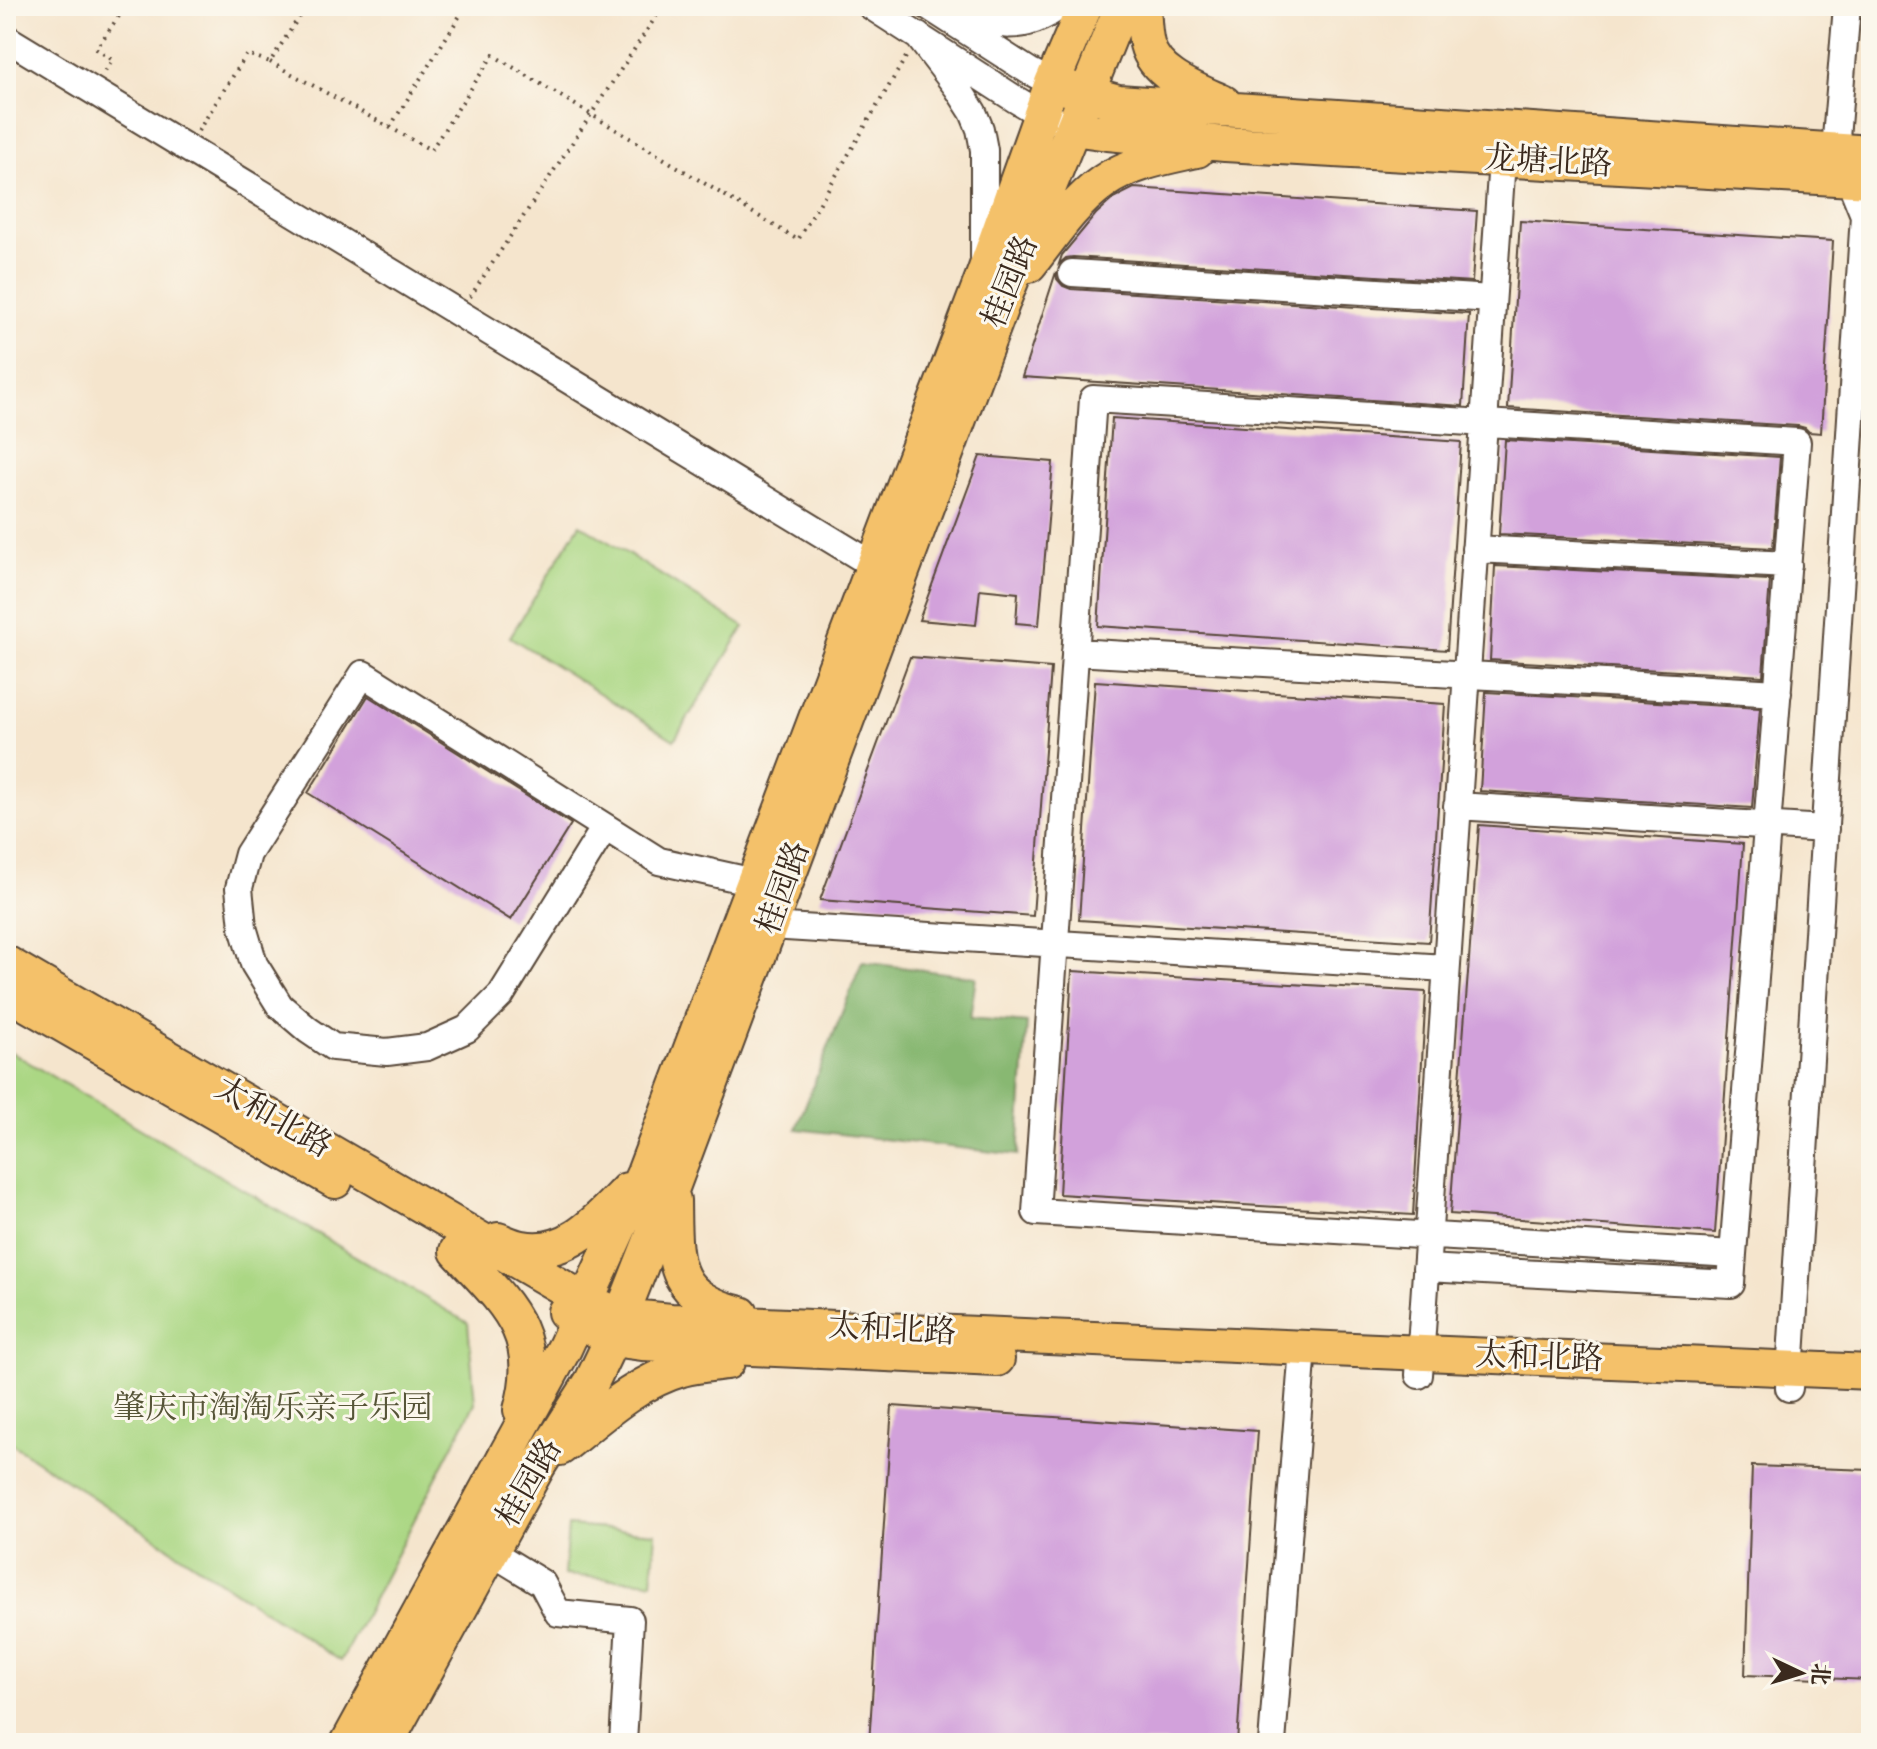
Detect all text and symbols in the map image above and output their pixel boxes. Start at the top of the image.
street label: 龙塘北路 [1483,139,1613,185]
street label: 桂园路 [974,230,1048,334]
street label: 桂园路 [749,836,819,940]
street label: 太和北路 [208,1069,338,1167]
street label: 太和北路 [827,1307,957,1353]
street label: 太和北路 [1474,1336,1604,1380]
park label: 肇庆市淘淘乐亲子乐园 [113,1389,433,1429]
street label: 桂园路 [489,1431,571,1535]
north arrow [1761,1633,1841,1713]
text: 北 [1805,1662,1834,1686]

